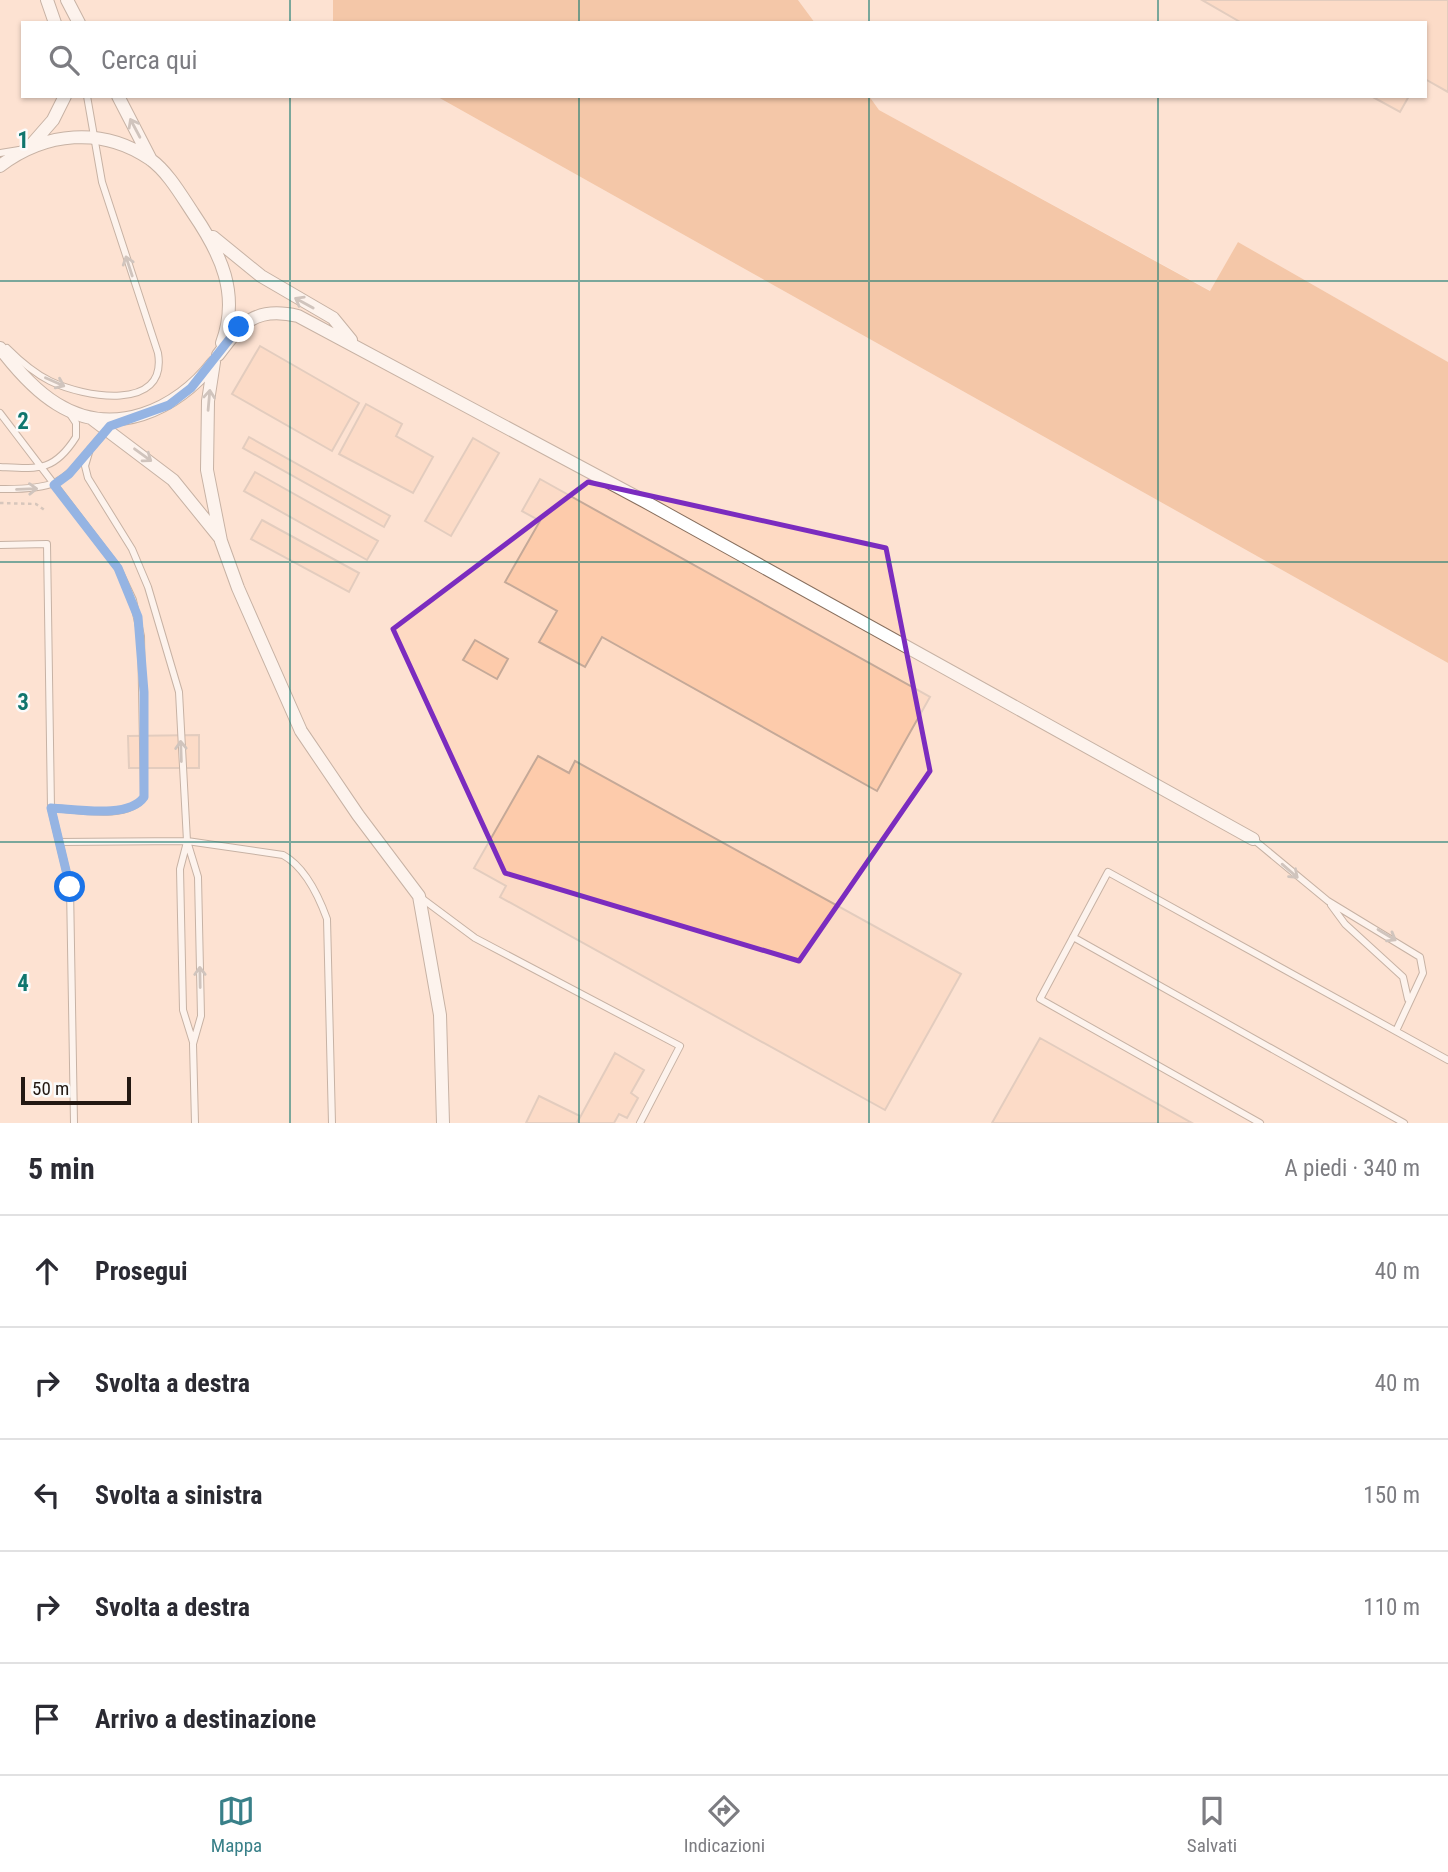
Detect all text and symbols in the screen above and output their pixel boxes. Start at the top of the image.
search box [21,21,1427,98]
icon: search [45,41,83,79]
text: Cerca qui [101,45,198,75]
one-way arrow [127,118,141,139]
text: 1 [17,127,29,154]
one-way arrow [122,255,134,277]
one-way arrow [295,296,315,310]
route end [223,311,254,342]
one-way arrow [44,376,65,389]
one-way arrow [203,389,216,412]
text: 2 [17,408,29,435]
one-way arrow [133,448,152,463]
one-way arrow [16,482,39,496]
text: 3 [17,689,29,716]
one-way arrow [175,740,188,763]
one-way arrow [1280,863,1298,879]
route start [54,871,85,902]
one-way arrow [1376,929,1396,943]
one-way arrow [193,966,207,989]
text: 4 [17,970,29,997]
scale bar [21,1074,131,1106]
text: 50 m [32,1077,69,1100]
text: 5 min [28,1151,95,1186]
text: A piedi · 340 m [1285,1155,1420,1182]
icon: ahead [28,1252,66,1290]
text: Prosegui [95,1256,188,1286]
text: 40 m [1375,1258,1420,1285]
icon: right [28,1364,66,1402]
text: Svolta a destra [95,1368,250,1398]
text: 40 m [1375,1370,1420,1397]
icon: left [28,1476,66,1514]
text: Svolta a sinistra [95,1480,262,1510]
text: 150 m [1363,1482,1420,1509]
icon: right [28,1588,66,1626]
text: Svolta a destra [95,1592,250,1622]
text: 110 m [1363,1594,1420,1621]
icon: arrive [28,1700,66,1738]
text: Arrivo a destinazione [95,1704,316,1734]
tab: Mappa [211,1792,262,1857]
tab: Indicazioni [684,1792,765,1857]
tab: Salvati [1187,1792,1237,1857]

